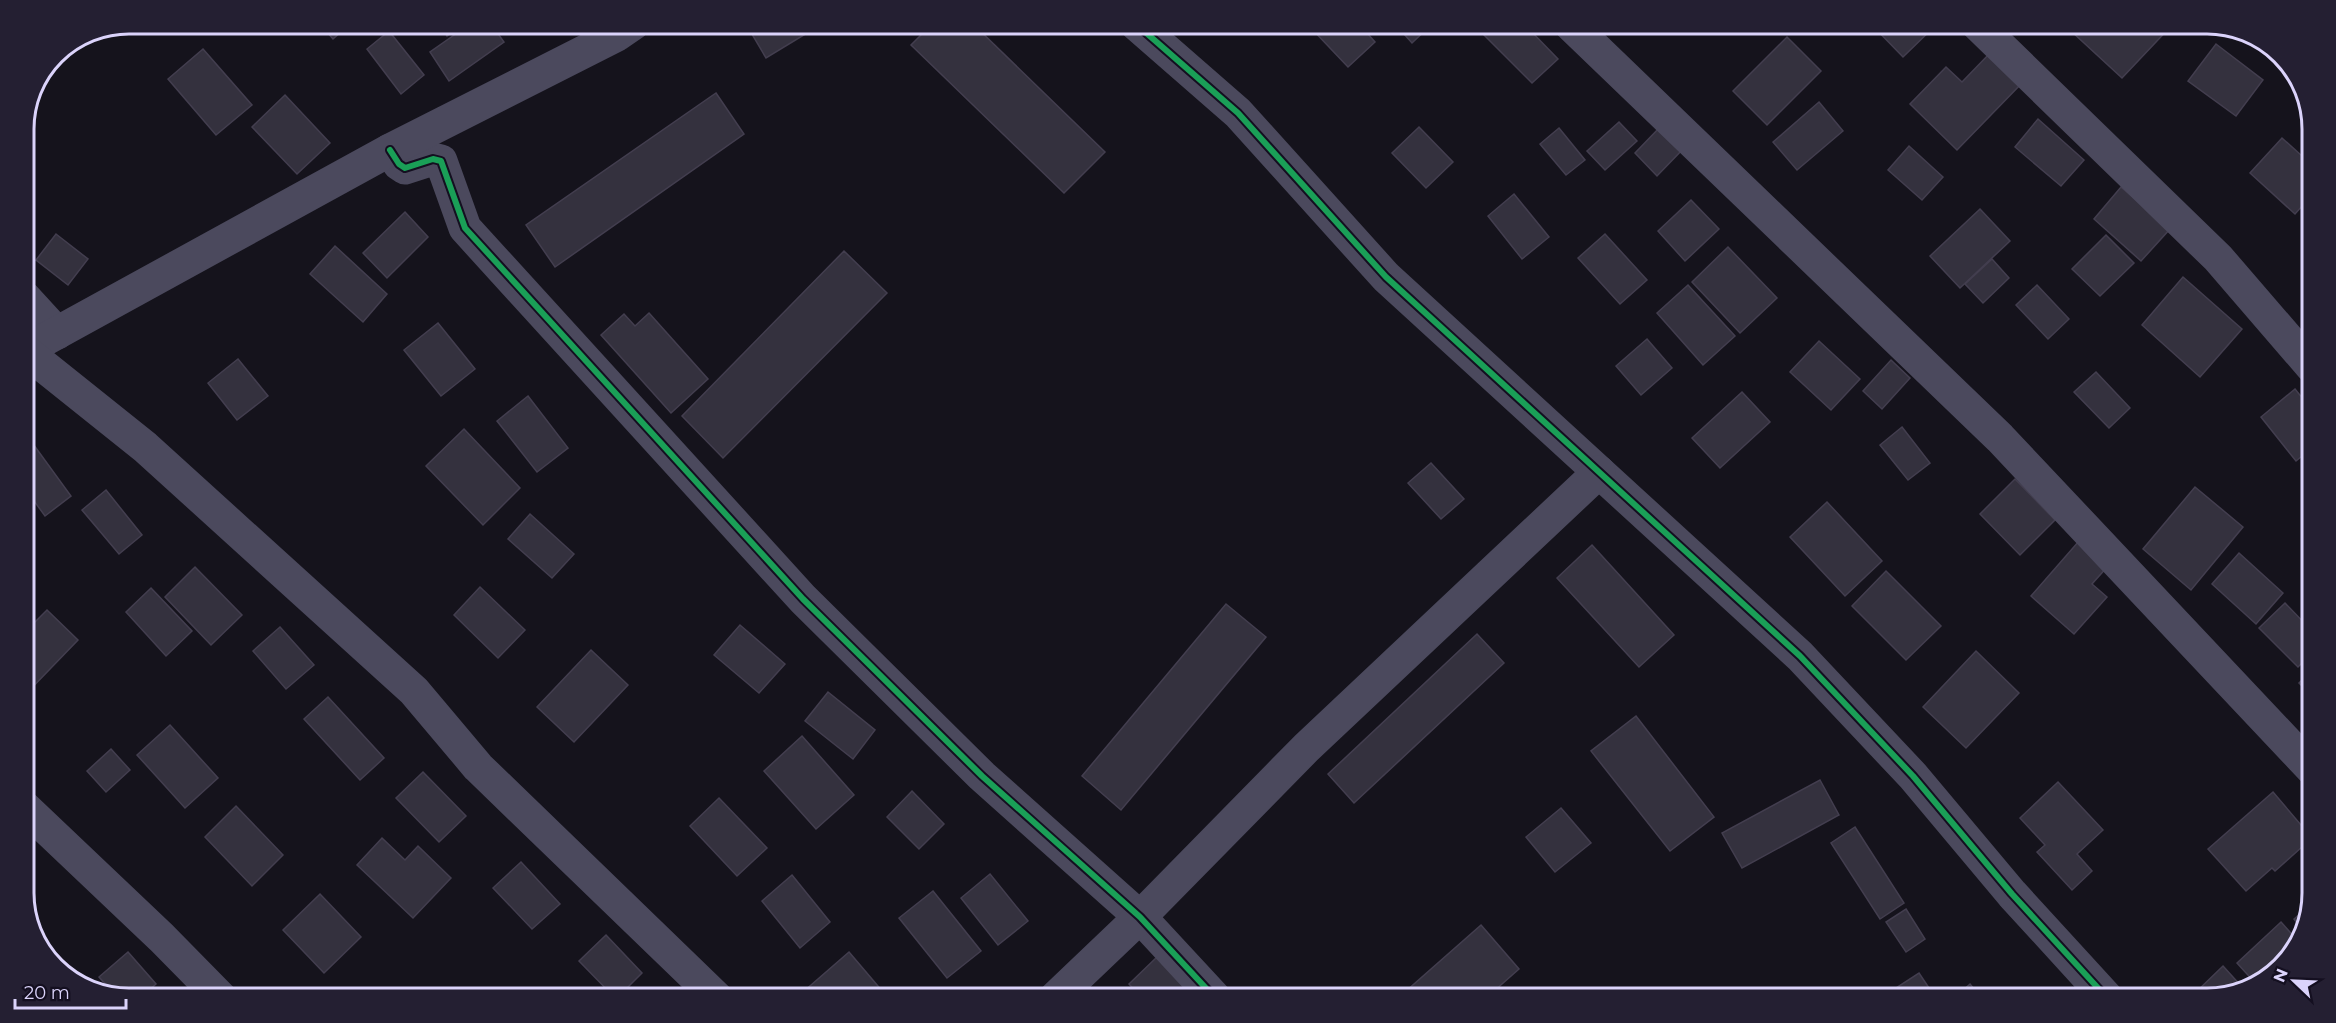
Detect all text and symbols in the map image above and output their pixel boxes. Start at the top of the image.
north arrow [2264,951,2324,1011]
text: N [2269,966,2292,985]
scale bar [15,972,126,1010]
text: 20 m [24,982,70,1004]

